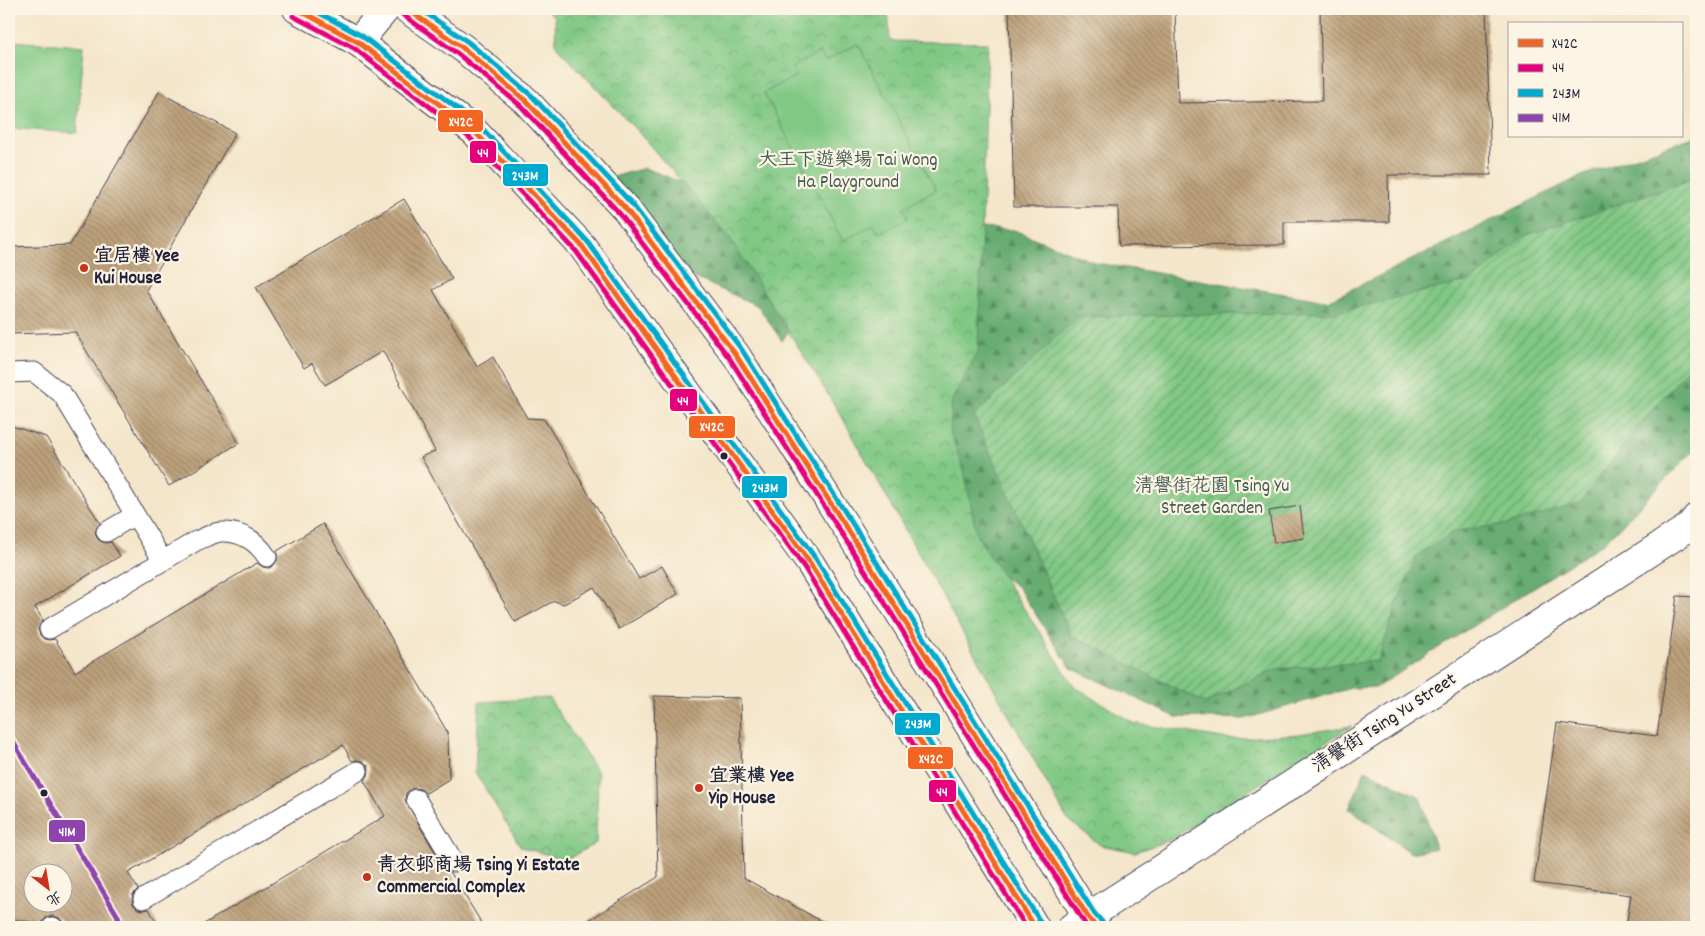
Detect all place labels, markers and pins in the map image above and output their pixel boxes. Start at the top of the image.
place label: 宜居樓 Yee Kui House [94,244,179,293]
marker: 宜居樓 Yee Kui House [78,262,90,274]
unlabelled marker [719,451,729,461]
place label: 宜業樓 Yee Yip House [708,764,794,813]
marker: 宜業樓 Yee Yip House [693,782,705,794]
unlabelled marker [39,788,49,798]
place label: 青衣邨商場 Tsing Yi Estate Commercial Complex [377,853,580,902]
marker: 青衣邨商場 Tsing Yi Estate Commercial Complex [361,871,373,883]

